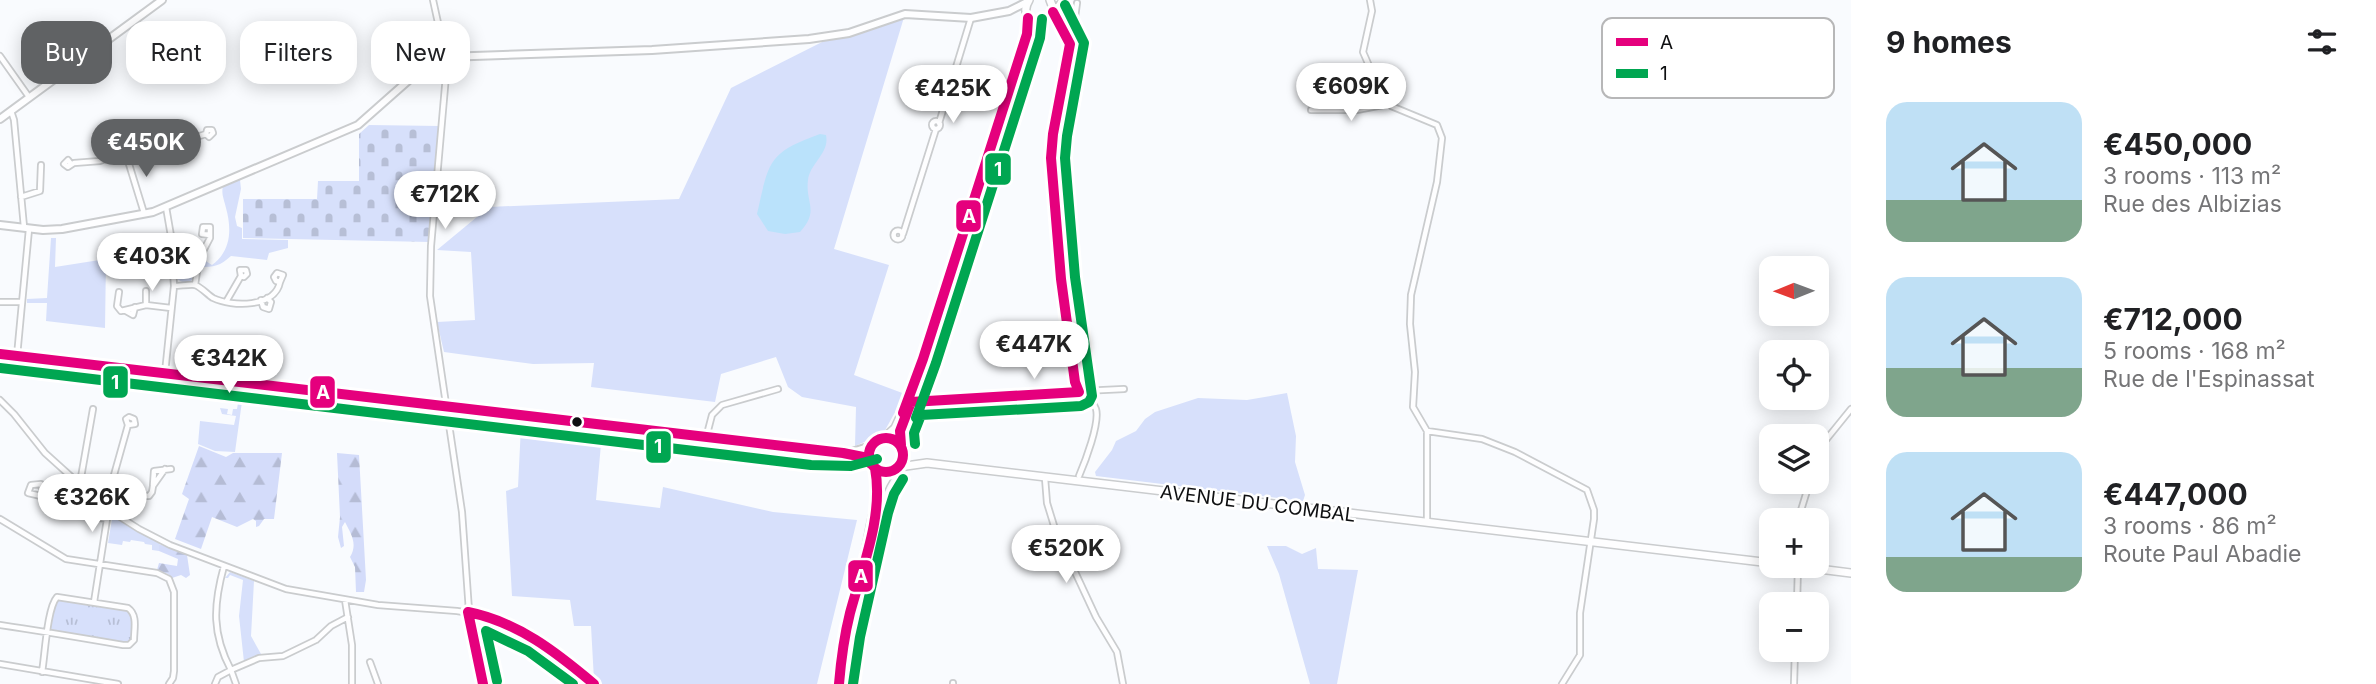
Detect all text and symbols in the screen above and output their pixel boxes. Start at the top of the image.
legend [1602,18,1834,98]
chip: Buy [21,21,112,84]
chip: Rent [126,21,226,84]
chip: Filters [240,21,357,84]
chip: New [371,21,470,84]
icon: filters [2303,23,2341,61]
text: 9 homes [1886,24,2012,60]
text: A [1660,31,1673,54]
text: 1 [1660,62,1668,85]
pin: €609K [1302,64,1400,123]
pin: €425K [904,66,1002,125]
text: €609K [1312,72,1390,100]
text: €425K [914,74,992,102]
pin: €450K [97,120,195,179]
text: €450,000 [2103,126,2252,162]
text: €450K [107,128,185,156]
icon: home [1942,130,2026,214]
line badge: 1 [984,152,1012,186]
text: 1 [994,158,1002,181]
text: 3 rooms · 113 m² [2103,162,2281,190]
pin: €712K [396,172,494,231]
text: €712K [410,180,480,208]
text: Rue des Albizias [2103,190,2282,218]
line badge: A [955,199,982,233]
text: A [962,205,976,228]
pin: €403K [103,233,201,293]
text: €403K [113,242,191,270]
north arrow [1759,256,1829,326]
map controls [1759,256,1829,662]
text: €712,000 [2103,301,2243,337]
icon: home [1942,305,2026,389]
pin: €447K [985,322,1083,381]
text: €447K [996,330,1072,358]
pin: €342K [180,336,278,395]
text: 5 rooms · 168 m² [2103,337,2286,365]
button: locate [1759,340,1829,410]
text: €342K [190,344,268,372]
line badge: 1 [102,365,129,399]
text: Rue de l'Espinassat [2103,365,2315,393]
text: 1 [111,371,119,394]
line badge: A [309,375,336,409]
text: A [316,381,330,404]
unlabelled marker [570,415,584,429]
button: layers [1759,424,1829,494]
line badge: 1 [645,430,672,464]
text: 1 [654,435,662,458]
pin: €326K [43,475,141,534]
text: €447,000 [2103,476,2248,512]
street label: AVENUE DU COMBAL [1159,480,1357,527]
icon: home [1942,480,2026,564]
text: €326K [54,483,130,511]
button: + [1759,508,1829,578]
text: 3 rooms · 86 m² [2103,512,2277,540]
pin: €520K [1017,526,1115,585]
text: €520K [1028,534,1105,562]
text: Route Paul Abadie [2103,540,2301,568]
line badge: A [847,559,874,593]
text: A [854,565,868,588]
button: − [1759,592,1829,662]

